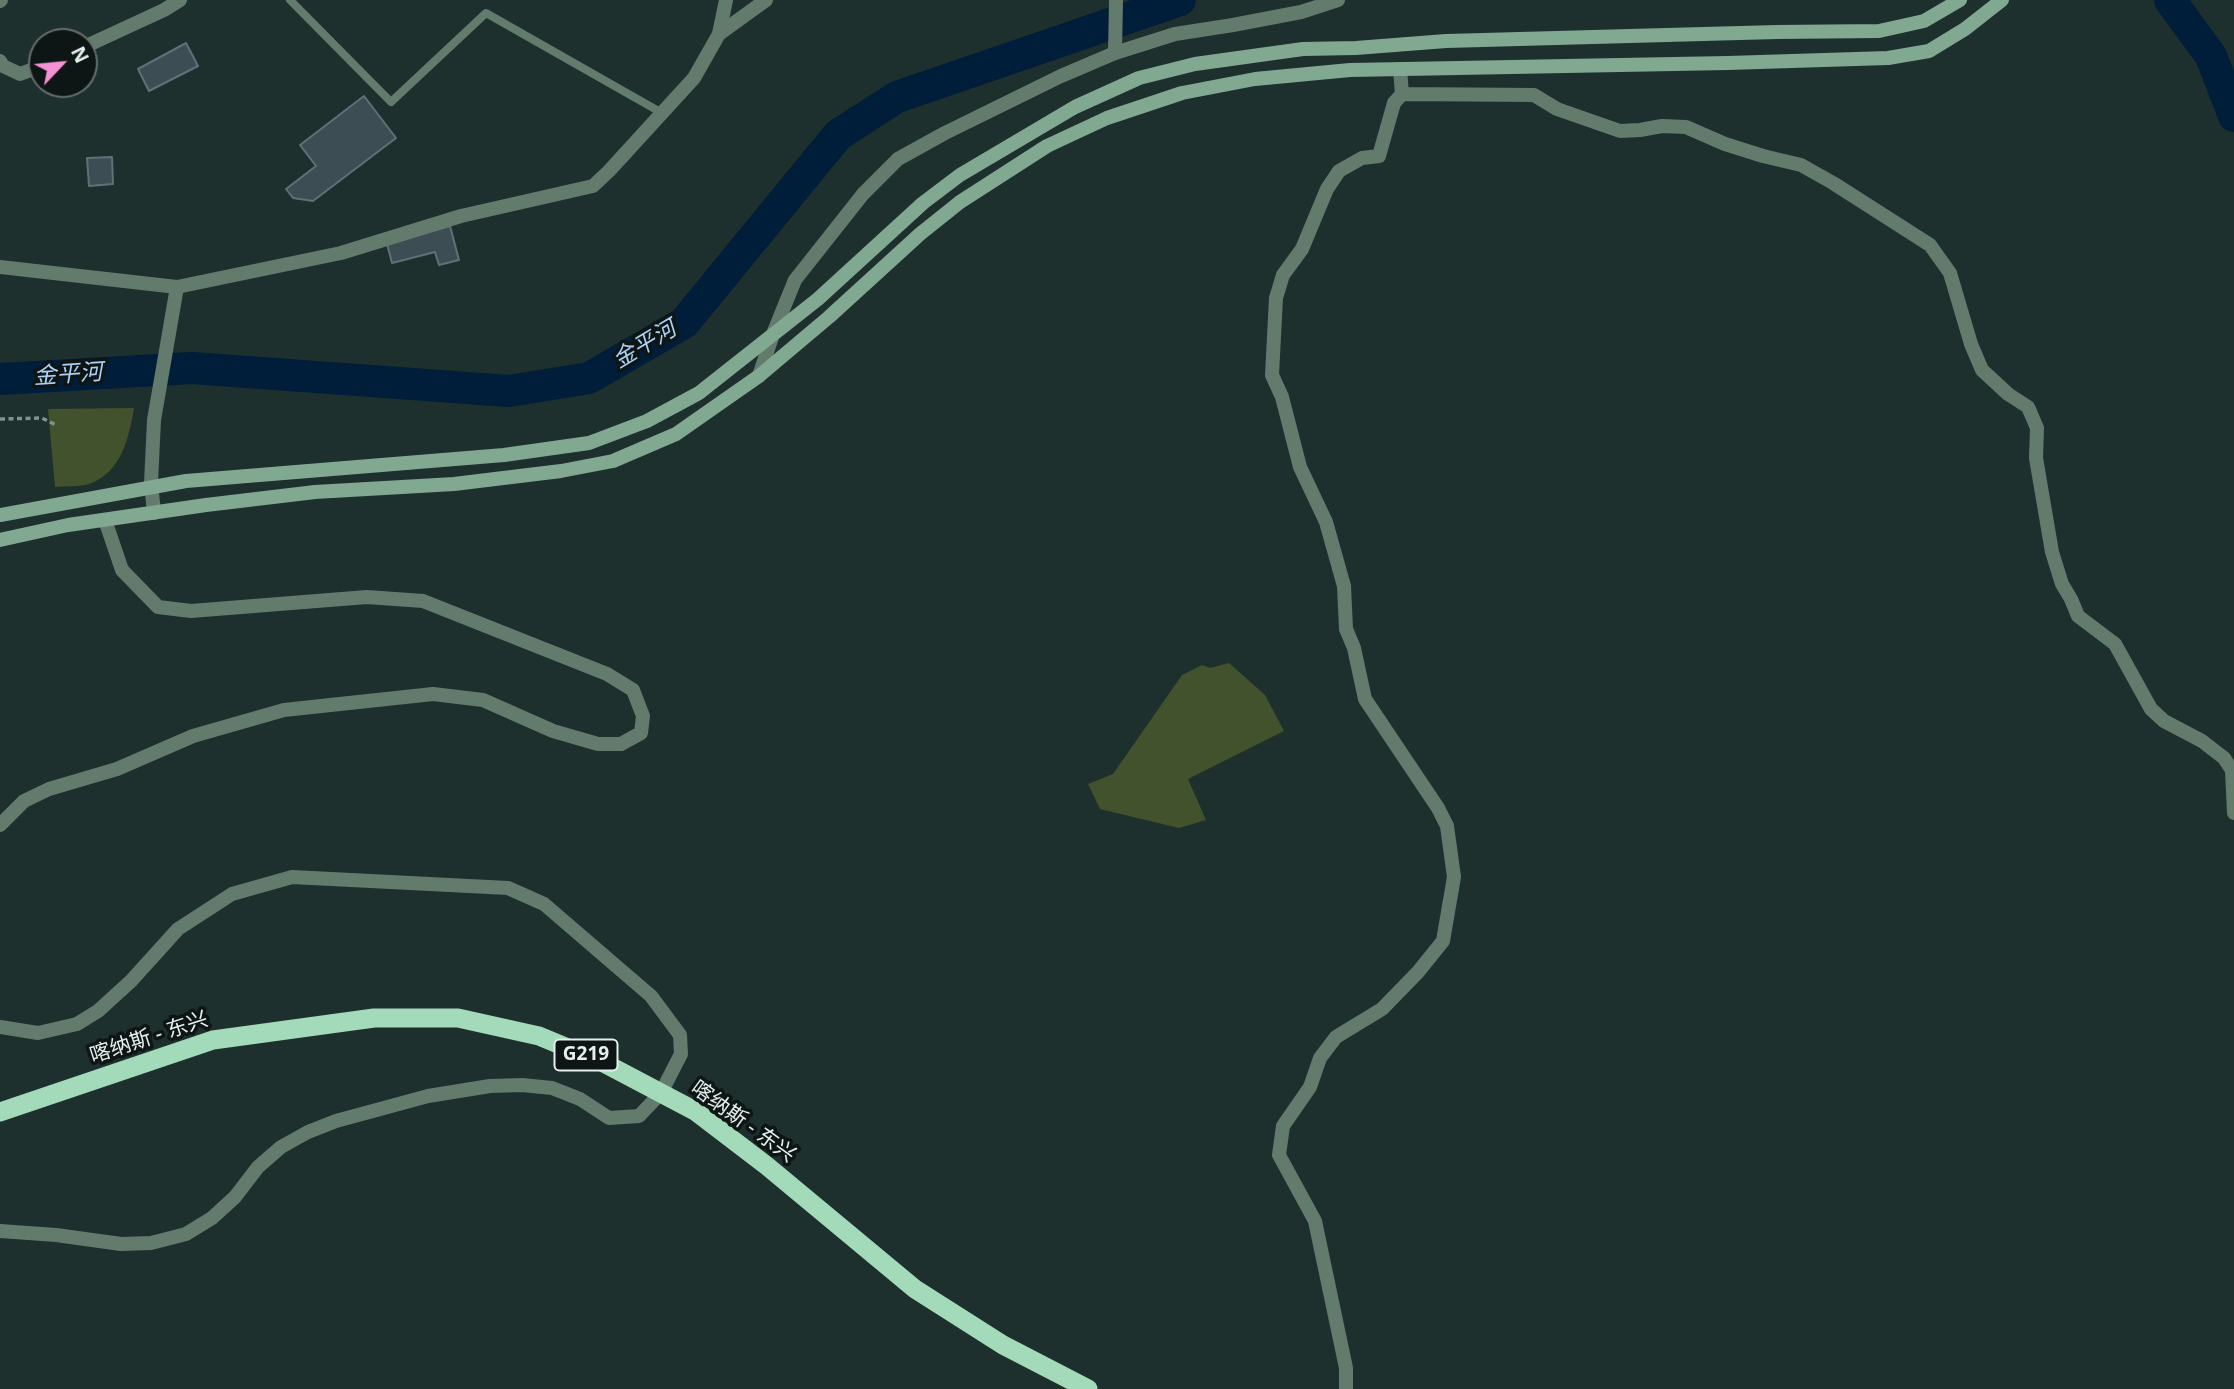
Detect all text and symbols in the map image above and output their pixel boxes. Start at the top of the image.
north arrow [28,28,98,98]
text: N [65,42,95,67]
water label: 金平河 [608,315,682,375]
water label: 金平河 [33,359,103,391]
street label: 喀纳斯 - 东兴 [87,1007,211,1069]
road number: G219 [554,1040,618,1070]
street label: 喀纳斯 - 东兴 [686,1076,800,1168]

